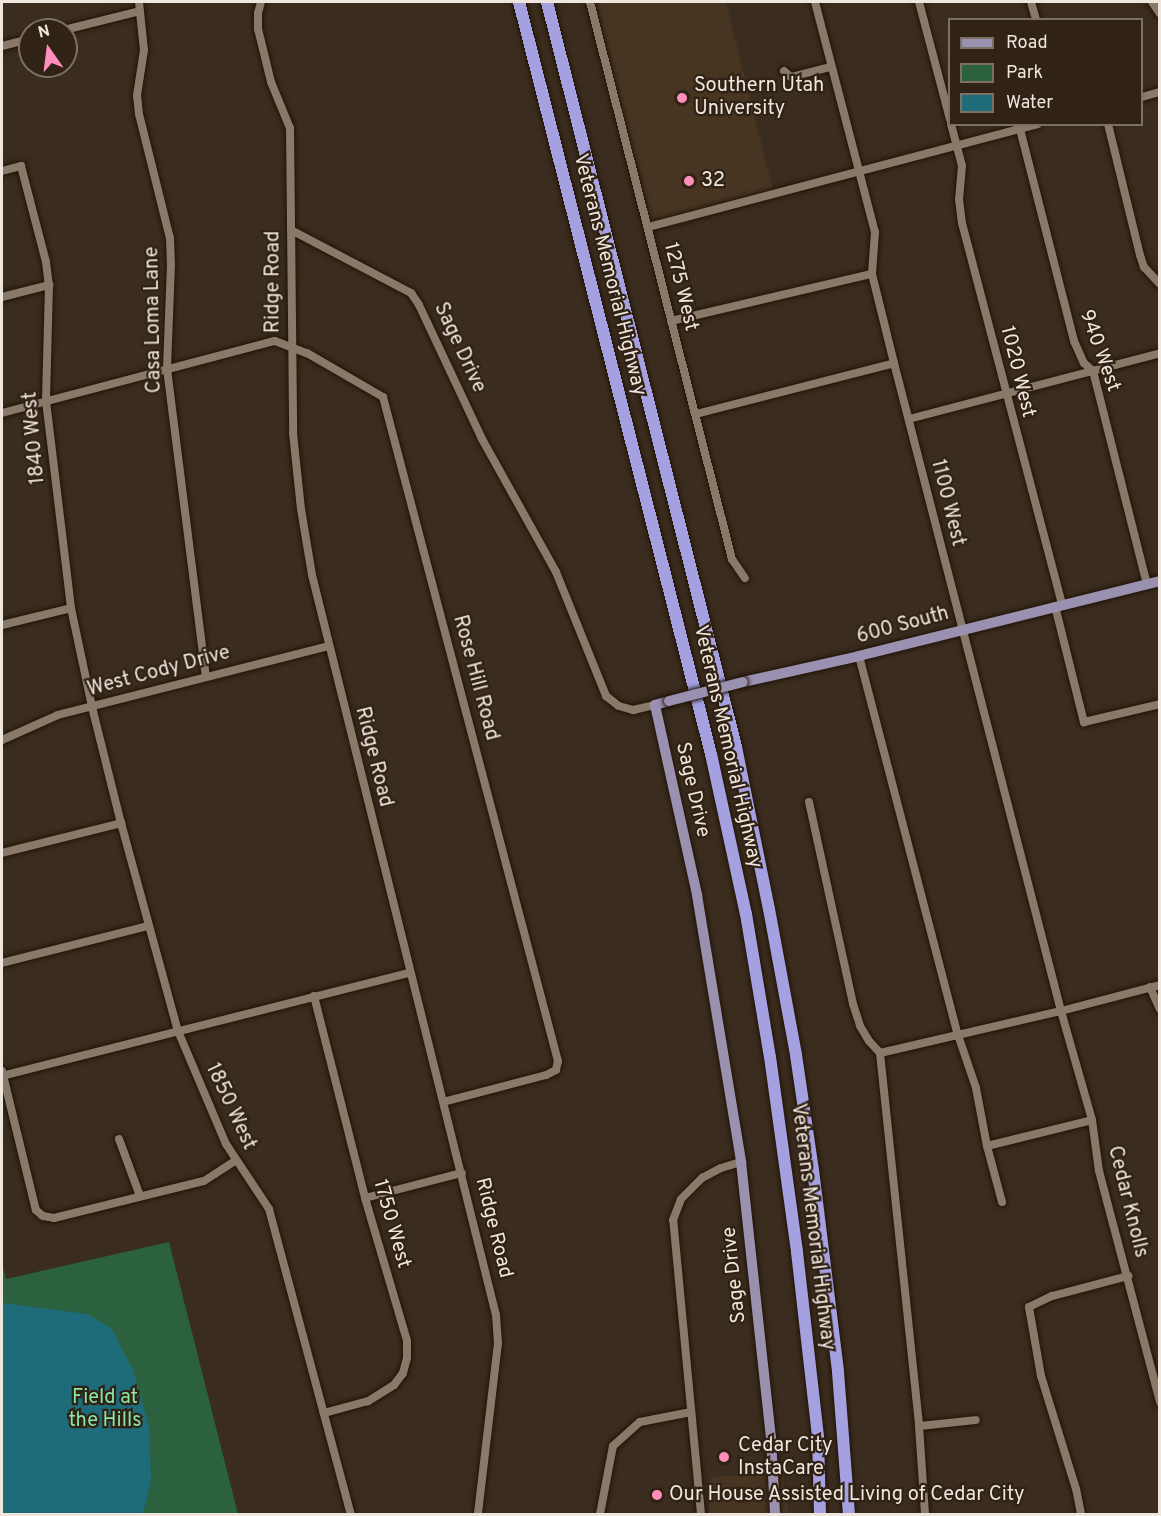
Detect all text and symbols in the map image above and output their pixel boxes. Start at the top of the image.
north arrow [18,18,78,78]
legend [948,18,1143,126]
text: N [36,21,52,44]
text: Road [1006,32,1048,55]
text: Park [1006,62,1043,85]
place label: Southern Utah University [694,74,824,121]
marker: Southern Utah University [675,91,689,105]
text: Water [1006,92,1053,115]
street label: Veterans Memorial Highway [567,151,651,399]
place label: 32 [701,169,725,193]
marker: 32 [682,174,696,188]
street label: Ridge Road [262,231,286,333]
street label: 1275 West [657,240,703,334]
street label: Casa Loma Lane [141,246,167,394]
street label: Sage Drive [428,299,490,397]
street label: 940 West [1073,307,1125,395]
street label: 1020 West [994,324,1040,420]
street label: 1840 West [19,390,51,486]
street label: 1100 West [925,457,969,549]
street label: 600 South [854,602,952,650]
street label: Rose Hill Road [447,613,503,743]
street label: Veterans Memorial Highway [687,623,767,871]
street label: West Cody Drive [85,641,233,703]
street label: Ridge Road [349,704,397,810]
street label: Sage Drive [669,740,715,840]
street label: 1850 West [199,1060,261,1154]
street label: Veterans Memorial Highway [785,1102,839,1352]
street label: Cedar Knolls [1102,1144,1152,1260]
street label: Ridge Road [469,1175,517,1281]
street label: 1750 West [367,1177,415,1271]
street label: Sage Drive [718,1226,752,1324]
park label: Field at the Hills [68,1387,142,1434]
place label: Cedar City InstaCare [738,1434,832,1481]
marker: Cedar City InstaCare [715,1448,733,1466]
place label: Our House Assisted Living of Cedar City [669,1483,1025,1507]
marker: Our House Assisted Living of Cedar City [650,1488,664,1502]

